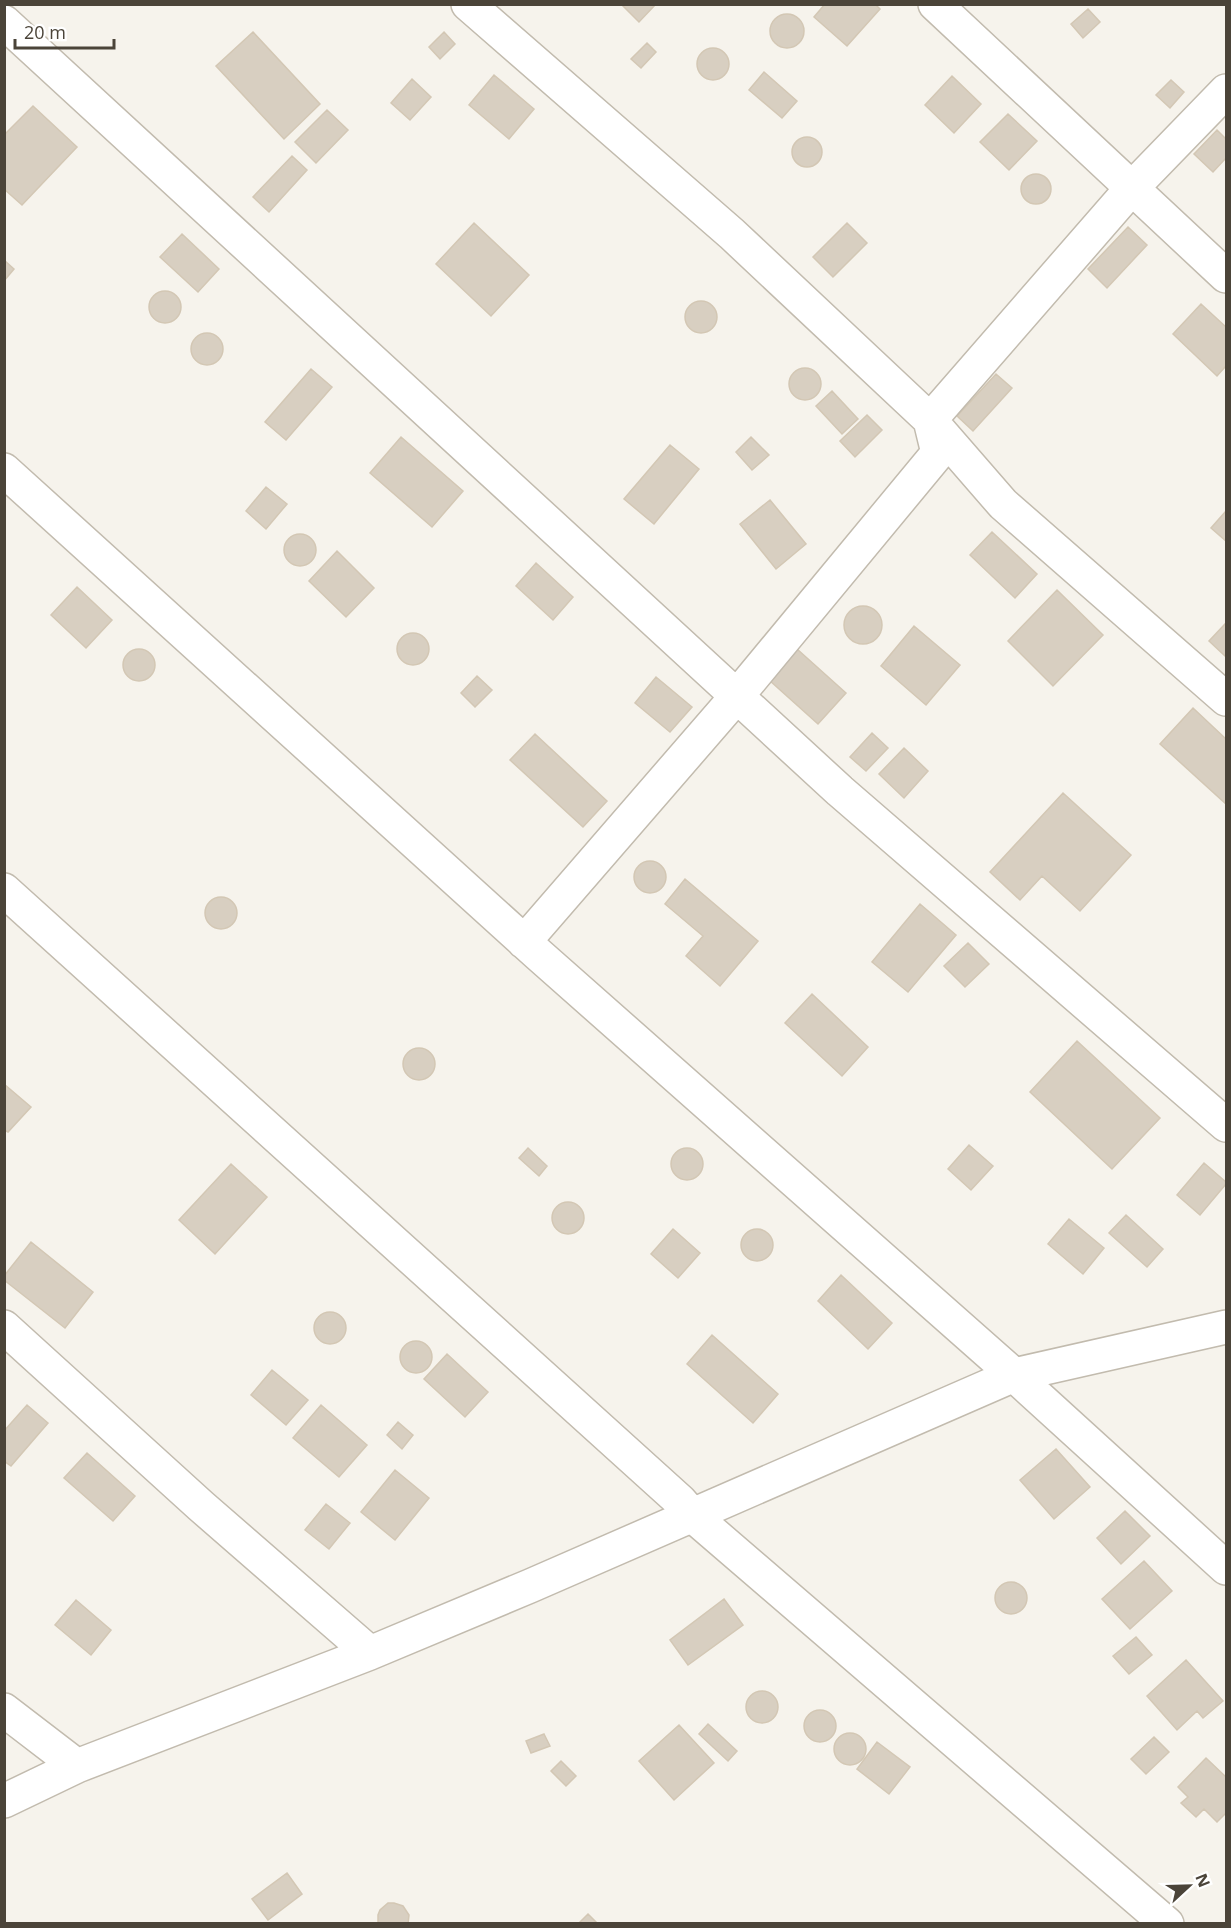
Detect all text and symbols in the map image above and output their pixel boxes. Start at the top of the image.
scale bar [15,12,114,50]
text: 20 m [24,20,66,44]
north arrow [1159,1856,1219,1916]
text: N [1190,1870,1216,1891]

